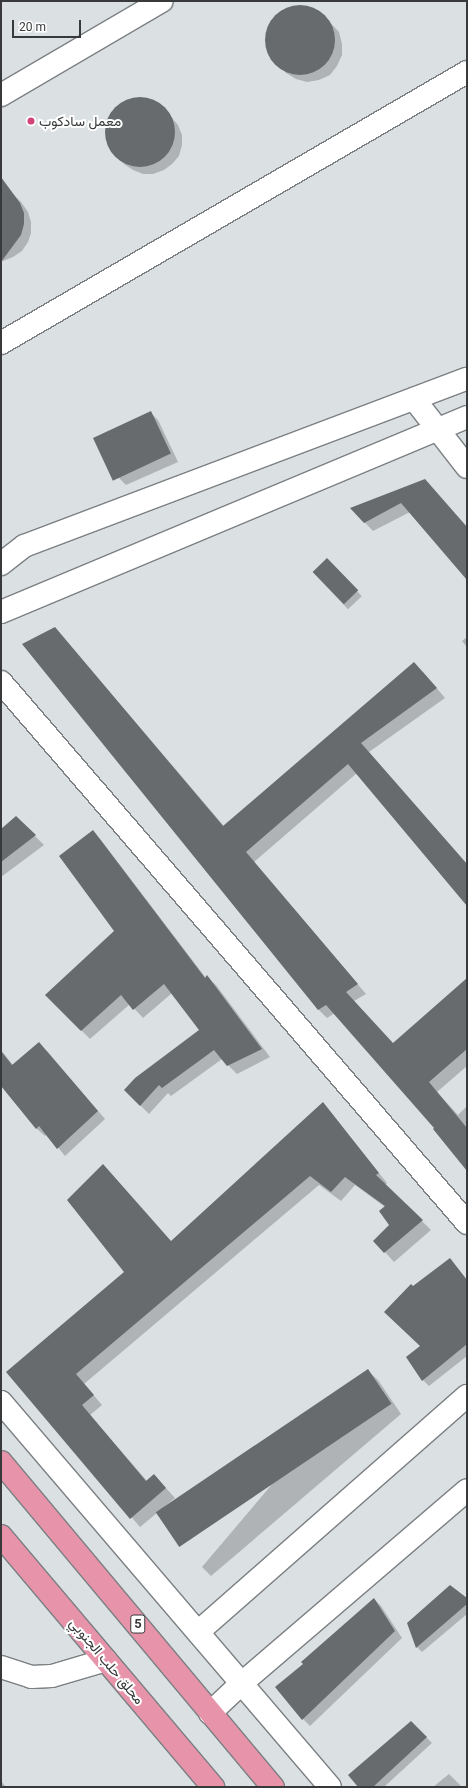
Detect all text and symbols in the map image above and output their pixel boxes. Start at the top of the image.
scale bar [14,12,83,38]
text: 20 m [19,20,46,34]
place label: معمل سادكوب [39,113,121,129]
marker: معمل سادكوب [26,116,36,126]
road number: 5 [130,1613,146,1635]
street label: محلق حلب الجنوبي [66,1615,148,1707]

